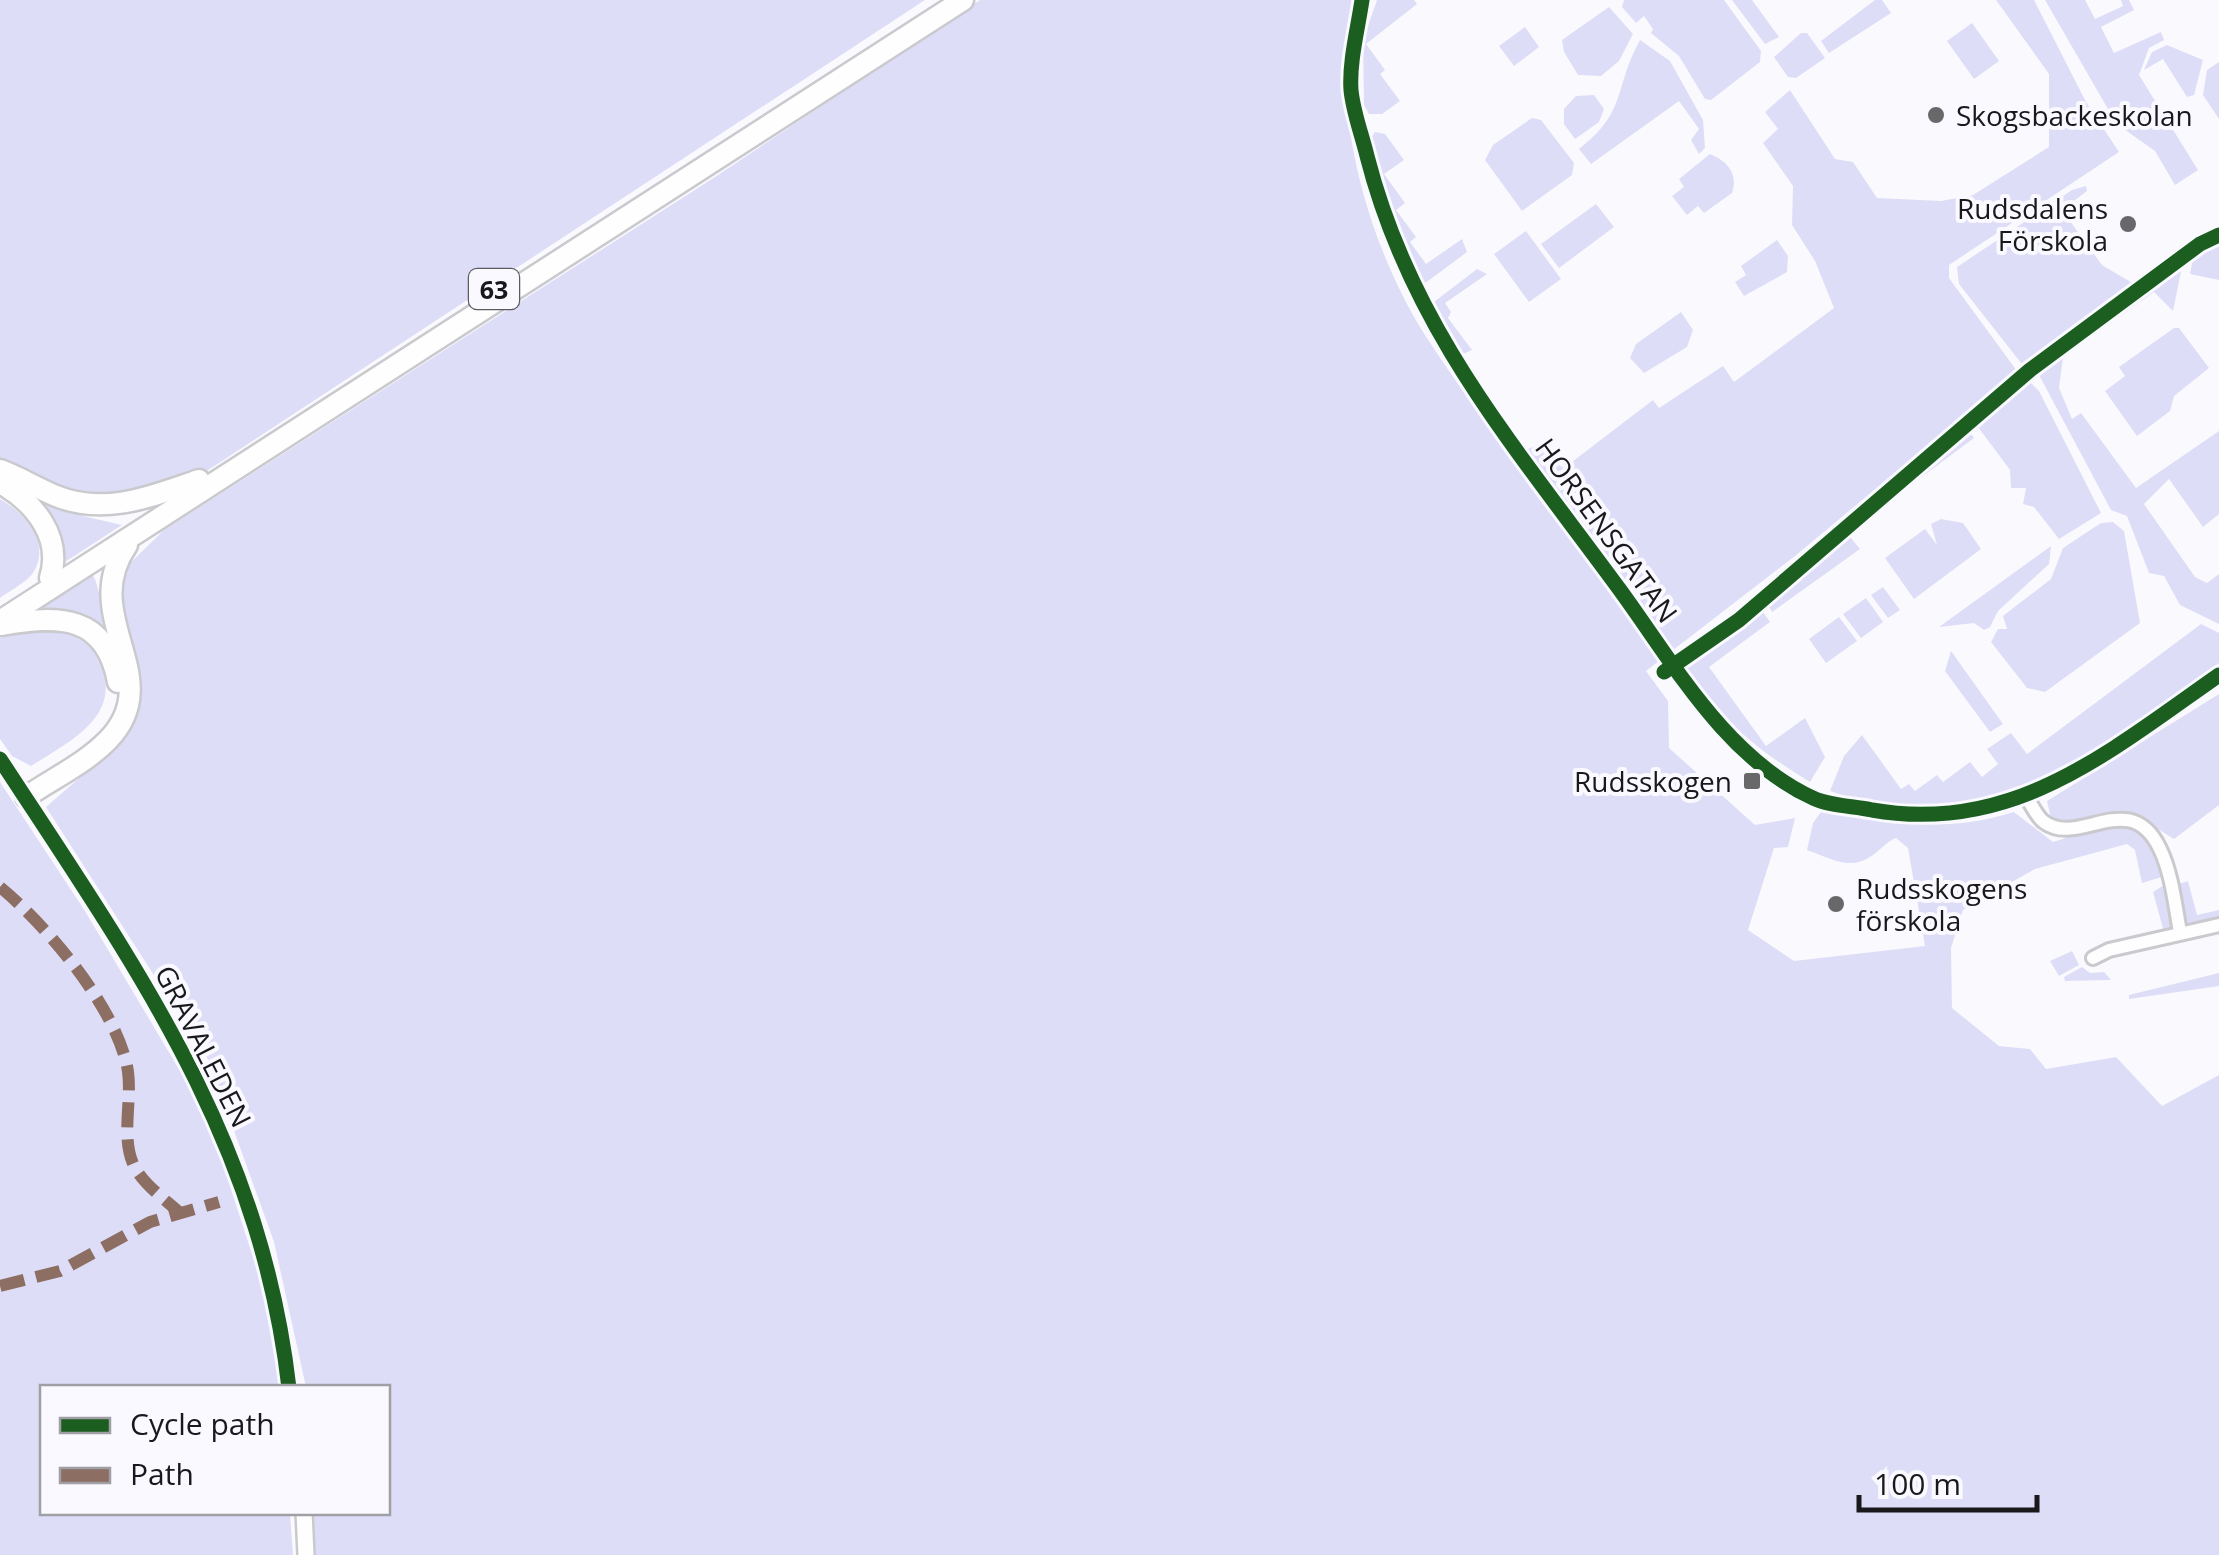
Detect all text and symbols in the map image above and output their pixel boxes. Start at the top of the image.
place label: Skogsbackeskolan [1956,96,2193,134]
marker: Skogsbackeskolan [1925,104,1947,126]
place label: Rudsdalens Förskola [1957,189,2108,259]
marker: Rudsdalens Förskola [2117,213,2139,235]
road number: 63 [469,269,519,309]
street label: HORSENSGATAN [1527,430,1687,630]
place label: Rudsskogen [1574,762,1732,800]
marker: Rudsskogen [1741,770,1763,792]
place label: Rudsskogens förskola [1856,869,2027,939]
marker: Rudsskogens förskola [1825,893,1847,915]
street label: GRAVALEDEN [147,959,261,1133]
legend [40,1385,390,1515]
text: Cycle path [130,1403,275,1444]
scale bar [1859,1450,2036,1512]
text: Path [130,1453,194,1494]
text: 100 m [1874,1463,1961,1504]

